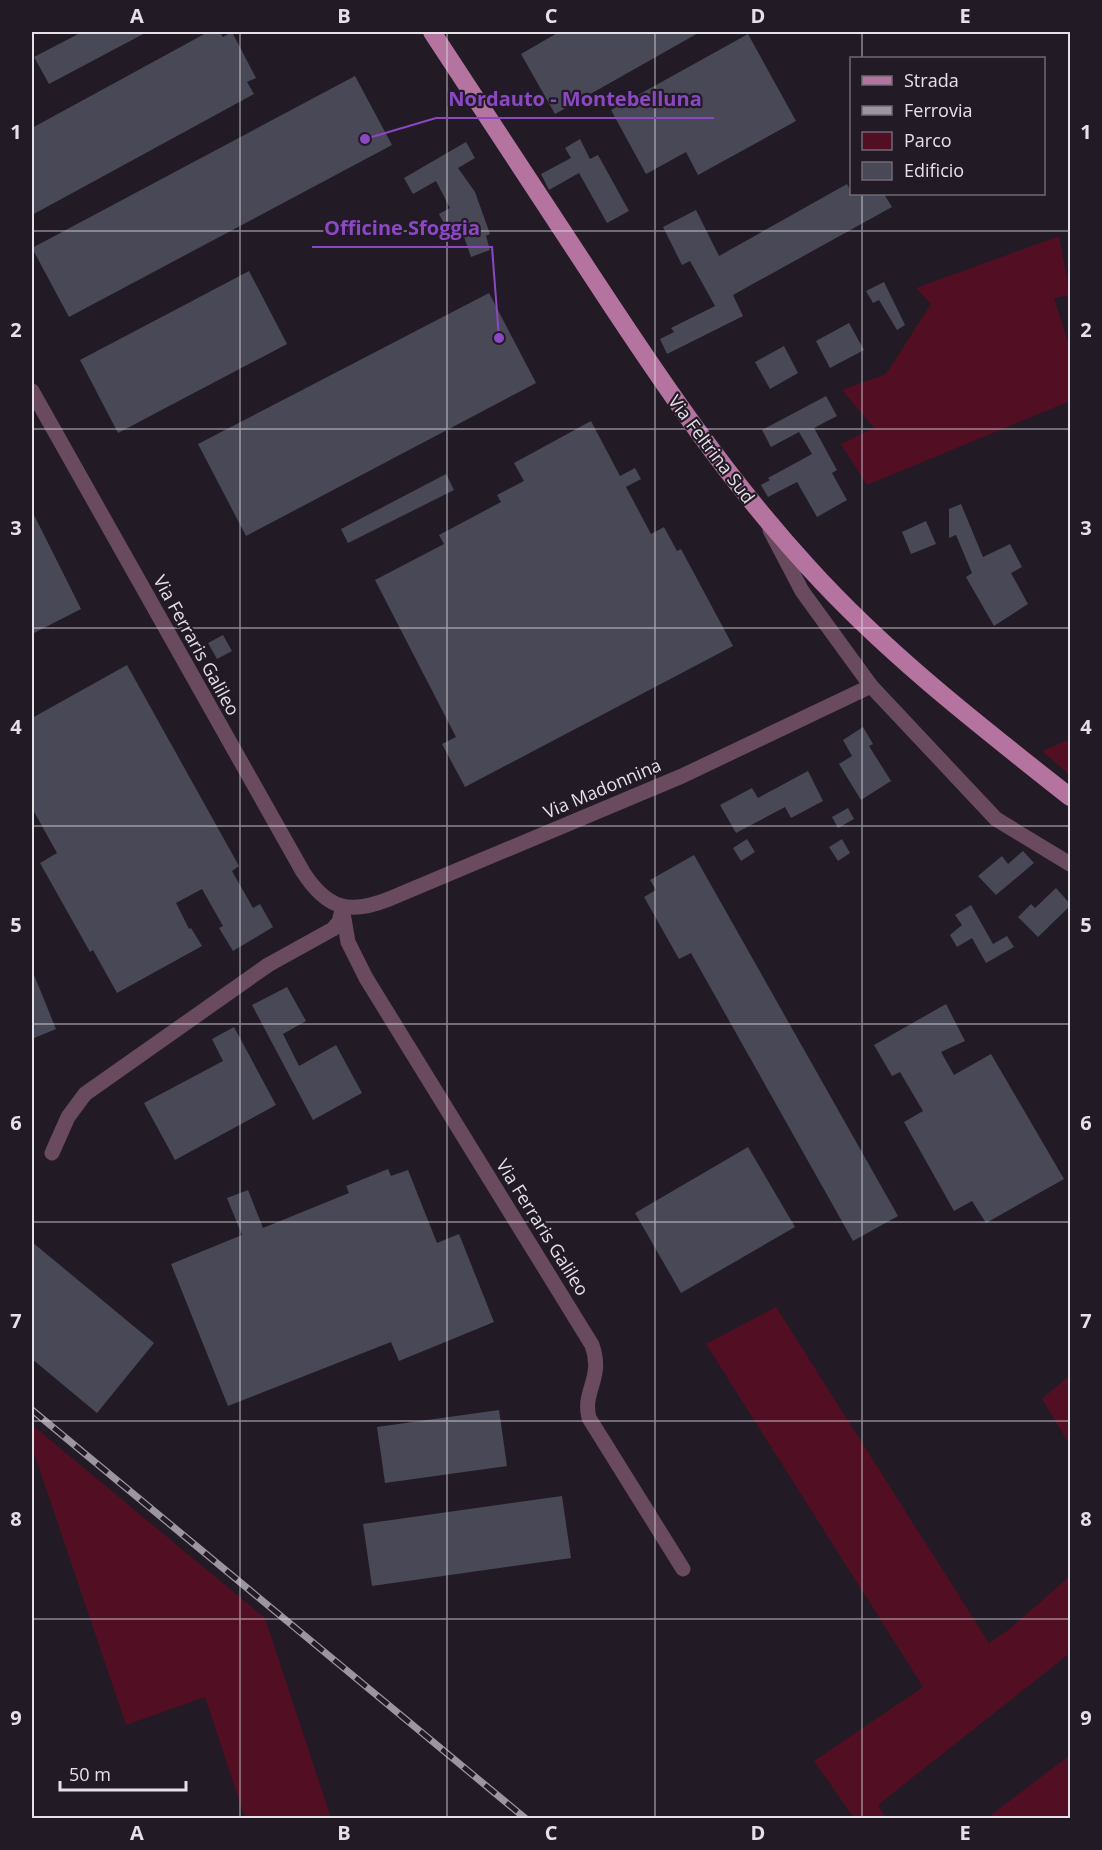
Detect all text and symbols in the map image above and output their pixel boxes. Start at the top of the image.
text: A [130,2,144,29]
text: B [337,2,351,29]
text: C [545,2,558,29]
text: D [751,2,765,29]
text: E [959,2,971,29]
legend [850,57,1045,195]
text: Strada [904,68,959,92]
callout: Nordauto - Montebelluna [436,80,714,118]
text: Nordauto - Montebelluna [448,85,702,112]
text: Ferrovia [904,98,972,122]
text: 1 [10,118,22,145]
text: 1 [1080,118,1092,145]
text: Parco [904,128,952,152]
text: Edificio [904,158,964,182]
callout: Officine Sfoggia [312,209,492,247]
text: Officine Sfoggia [324,214,480,241]
text: 2 [10,316,22,343]
text: 2 [1080,316,1092,343]
street label: Via Feltrina Sud [663,390,761,508]
text: 3 [10,514,22,541]
text: 3 [1080,514,1092,541]
street label: Via Ferraris Galileo [148,571,246,719]
text: 4 [10,713,22,740]
text: 4 [1080,713,1092,740]
street label: Via Madonnina [539,752,665,824]
text: 5 [10,911,22,938]
text: 5 [1080,911,1092,938]
text: 6 [10,1109,22,1136]
text: 6 [1080,1109,1092,1136]
street label: Via Ferraris Galileo [491,1154,595,1300]
text: 7 [10,1307,22,1334]
text: 7 [1080,1307,1092,1334]
text: 8 [10,1505,22,1532]
text: 8 [1080,1505,1092,1532]
text: 9 [10,1704,22,1731]
text: 9 [1080,1704,1092,1731]
scale bar [60,1754,186,1792]
text: 50 m [69,1762,111,1786]
text: A [130,1819,144,1846]
text: B [337,1819,351,1846]
text: C [545,1819,558,1846]
text: D [751,1819,765,1846]
text: E [959,1819,971,1846]

